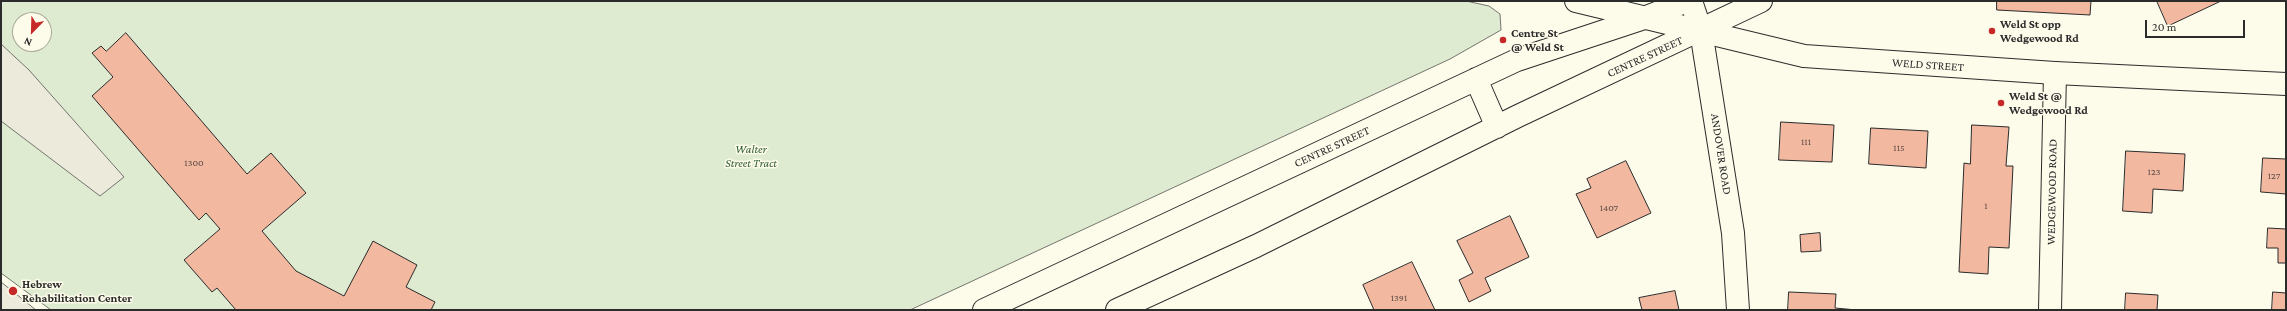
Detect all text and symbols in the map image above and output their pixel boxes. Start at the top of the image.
north arrow [12,12,52,52]
scale bar [2147,12,2247,38]
place label: Weld St opp Wedgewood Rd [2000,17,2079,45]
text: 20 m [2152,20,2176,34]
place label: Centre St @ Weld St [1511,26,1564,54]
marker: Weld St opp Wedgewood Rd [1987,26,1997,36]
street label: CENTRE STREET [1605,33,1685,81]
text: N [22,35,33,49]
marker: Centre St @ Weld St [1498,35,1508,45]
street label: WELD STREET [1892,55,1964,75]
place label: Weld St @ Wedgewood Rd [2009,89,2088,117]
marker: Weld St @ Wedgewood Rd [1996,98,2006,108]
street label: ANDOVER ROAD [1707,112,1735,196]
street label: CENTRE STREET [1292,123,1372,171]
house number: 111 [1801,136,1811,148]
street label: WEDGEWOOD ROAD [2044,139,2060,245]
park label: Walter Street Tract [725,142,777,170]
house number: 115 [1893,142,1905,154]
house number: 1300 [184,157,204,169]
house number: 123 [2148,166,2160,178]
house number: 127 [2268,170,2280,182]
house number: 1 [1984,200,1988,212]
house number: 1407 [1600,202,1618,214]
place label: Hebrew Rehabilitation Center [22,277,132,305]
marker: Hebrew Rehabilitation Center [7,285,19,297]
house number: 1391 [1391,292,1407,304]

